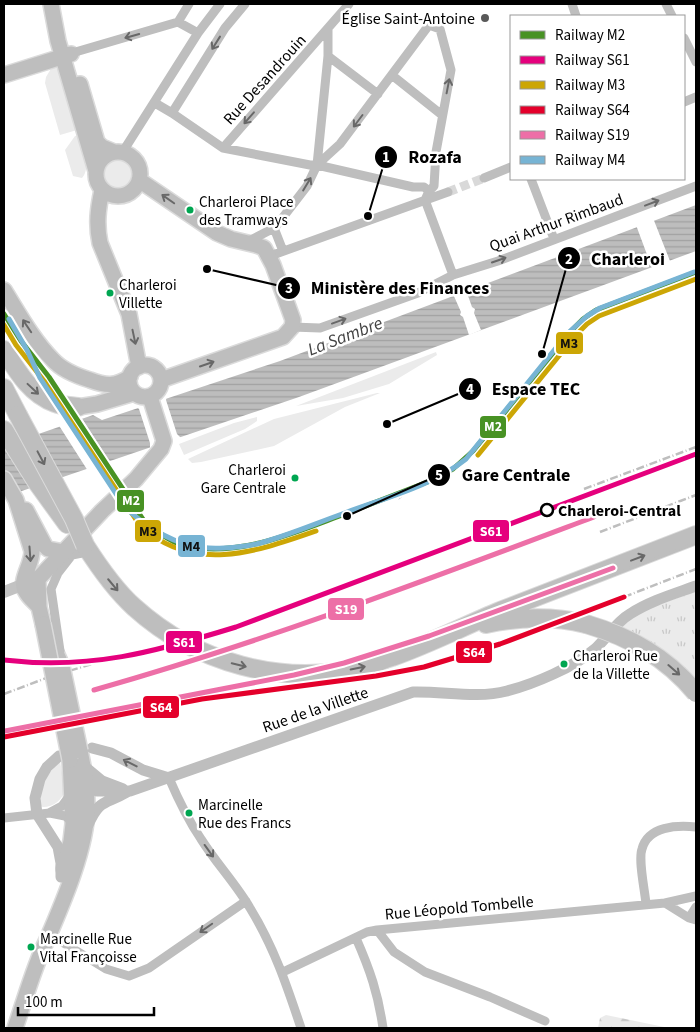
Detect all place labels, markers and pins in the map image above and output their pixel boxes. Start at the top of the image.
place label: Église Saint-Antoine [341,8,475,30]
marker: Église Saint-Antoine [479,12,491,24]
callout: Rozafa [373,140,472,173]
place label: Charleroi Place des Tramways [199,192,293,231]
marker: Charleroi Place des Tramways [185,205,195,215]
callout: Charleroi [556,242,675,275]
callout: Ministère des Finances [276,271,499,304]
place label: Charleroi Villette [119,275,177,314]
marker: Charleroi Villette [105,288,115,298]
callout: Espace TEC [457,373,591,406]
callout: Gare Centrale [427,458,580,491]
place label: Charleroi Gare Centrale [201,460,286,499]
marker: Charleroi Gare Centrale [290,473,300,483]
place label: Charleroi-Central [558,500,681,522]
marker: Charleroi-Central [540,503,554,517]
place label: Charleroi Rue de la Villette [573,646,658,685]
marker: Charleroi Rue de la Villette [559,659,569,669]
place label: Marcinelle Rue des Francs [198,795,291,834]
marker: Marcinelle Rue des Francs [184,808,194,818]
place label: Marcinelle Rue Vital Françoisse [40,929,137,968]
marker: Marcinelle Rue Vital Françoisse [26,942,36,952]

